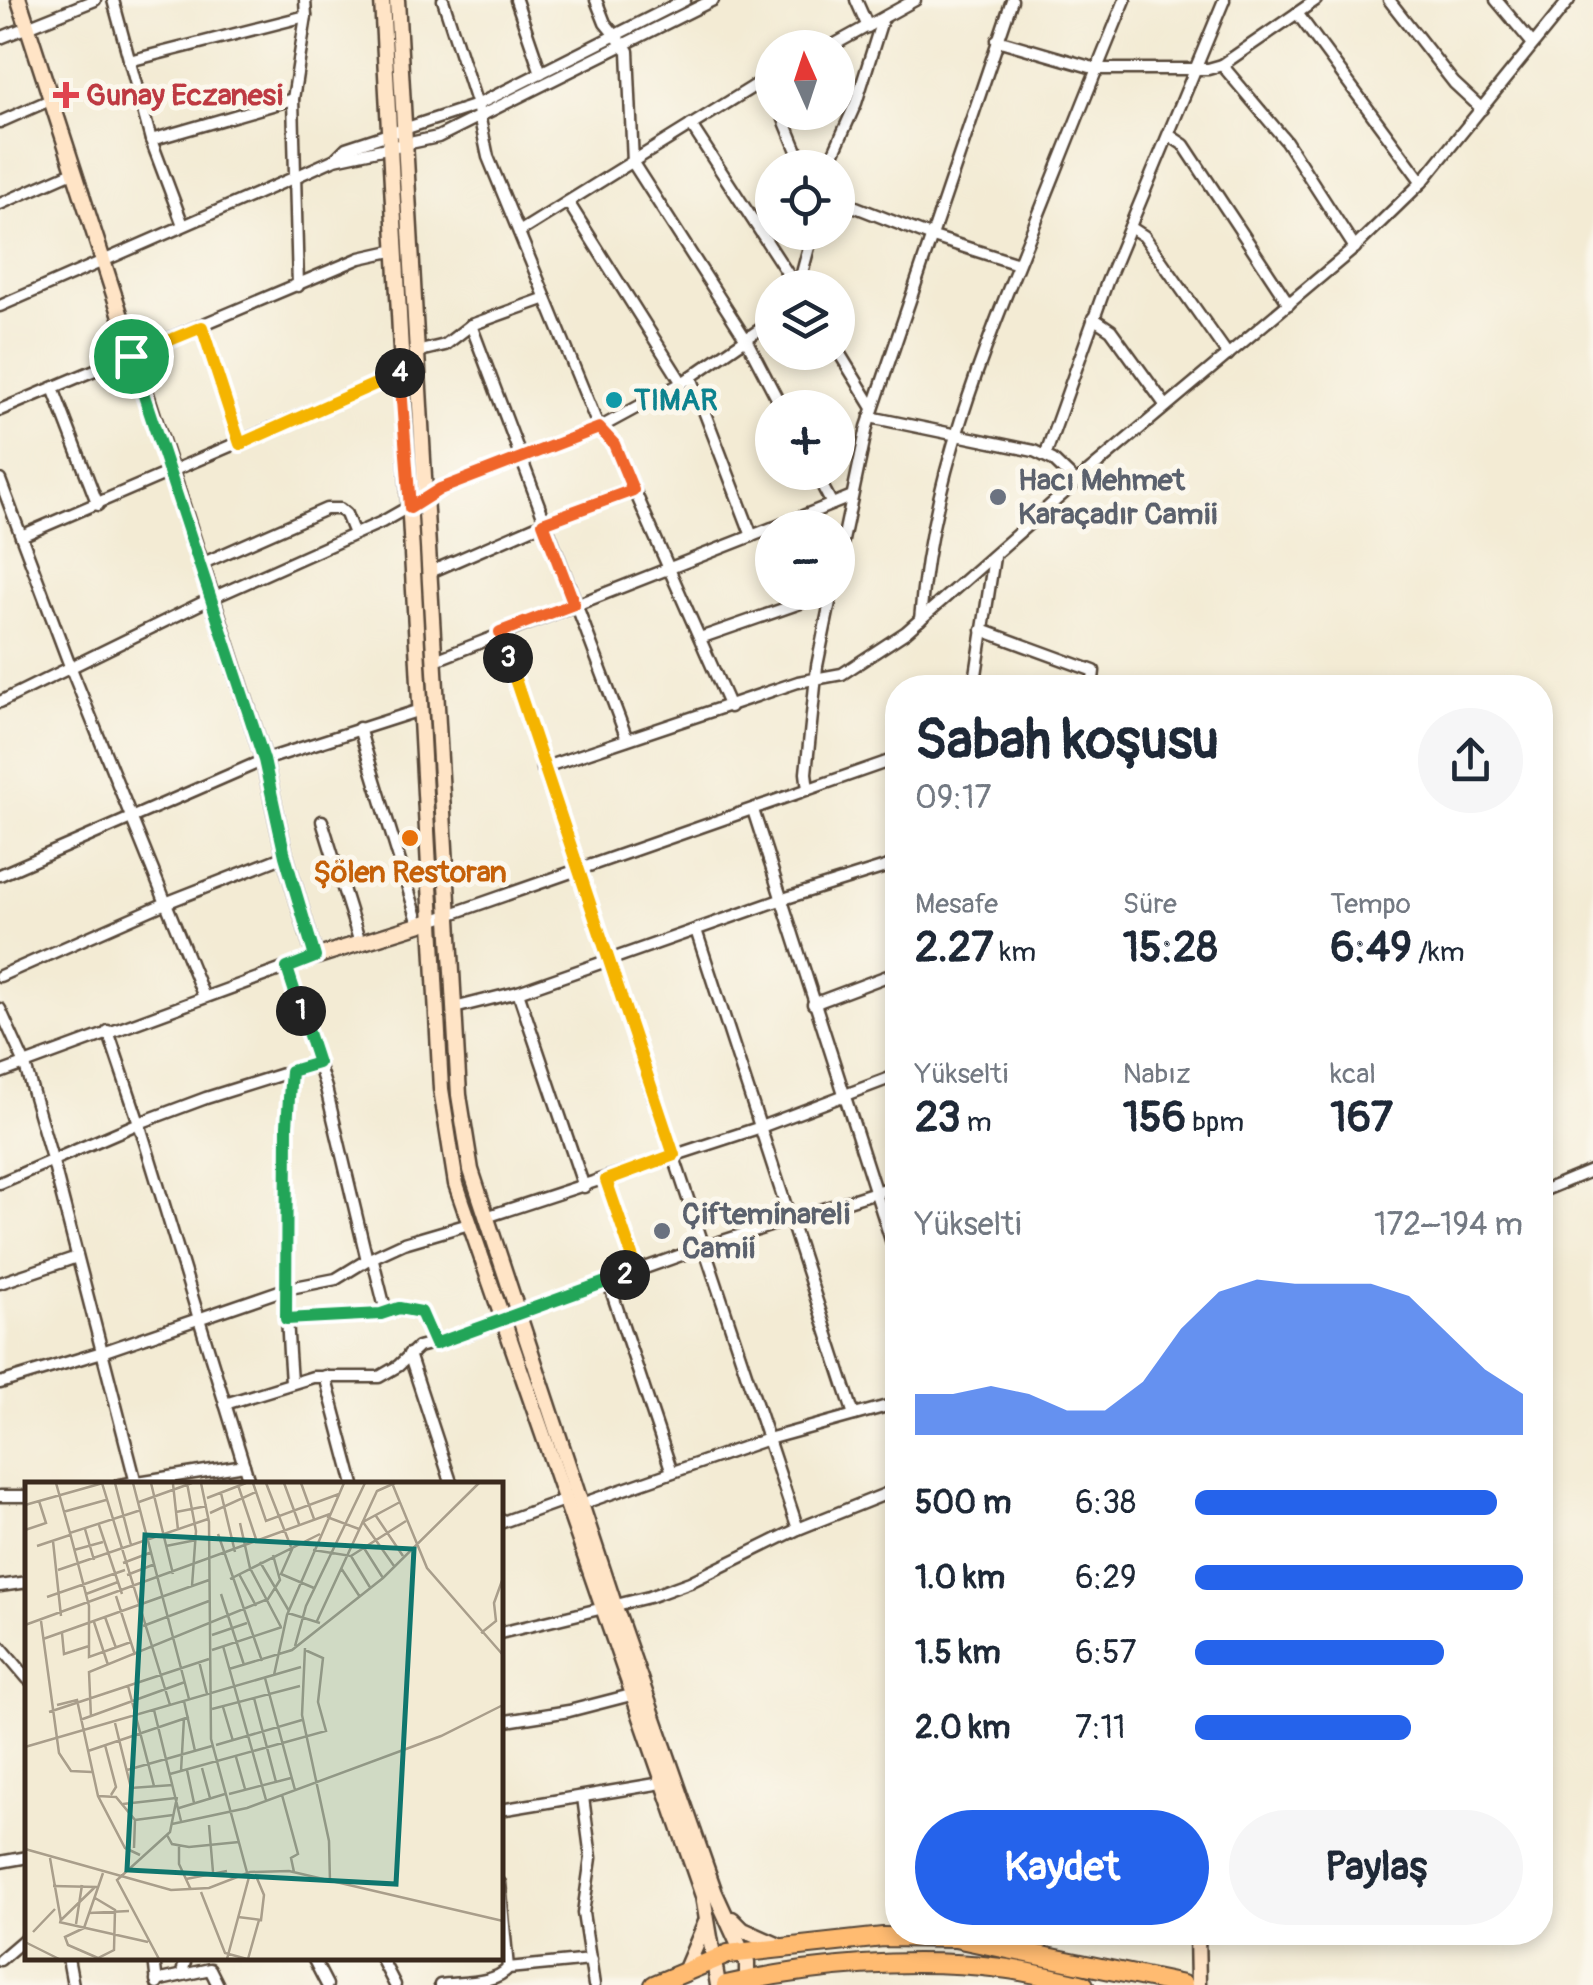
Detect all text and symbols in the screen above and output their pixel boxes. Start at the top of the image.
north arrow [755,30,855,130]
map controls [755,30,855,610]
place label: Gunay Eczanesi [86,77,283,114]
marker: Gunay Eczanesi [55,84,77,106]
button: locate [755,150,855,250]
button: layers [755,270,855,370]
pin [89,314,174,399]
icon: arrive [104,329,159,384]
pin: 4 [375,348,425,398]
text: 4 [392,355,408,390]
place label: TIMAR [633,382,718,419]
marker: TIMAR [603,389,625,411]
button: + [755,390,855,490]
place label: Hacı Mehmet Karaçadır Camii [1018,462,1217,533]
marker: Hacı Mehmet Karaçadır Camii [987,486,1009,508]
button: − [755,510,855,610]
pin: 3 [483,633,533,683]
text: 3 [500,640,516,675]
text: Sabah koşusu [915,706,1219,775]
button: share [1418,708,1523,813]
text: 09:17 [915,778,991,818]
marker: Şölen Restoran [399,827,421,849]
place label: Şölen Restoran [313,854,507,891]
text: Mesafe [915,887,998,922]
text: Süre [1123,887,1177,922]
text: Tempo [1330,887,1411,922]
text: 2.27 [915,922,993,974]
text: 15:28 [1123,922,1218,974]
text: 6:49 [1330,922,1412,974]
text: km [993,935,1036,970]
text: /km [1412,935,1465,970]
pin: 1 [276,986,326,1036]
text: 1 [296,993,306,1028]
text: Yükselti [915,1057,1008,1092]
text: Nabız [1123,1057,1190,1092]
text: kcal [1330,1057,1376,1092]
text: 23 [915,1092,961,1144]
text: 156 [1123,1092,1186,1144]
text: 167 [1330,1092,1393,1144]
text: m [961,1105,992,1140]
text: bpm [1186,1105,1244,1140]
place label: Çifteminareli Camii [682,1196,850,1267]
text: Yükselti [915,1205,1021,1245]
text: 172–194 m [1374,1205,1523,1245]
marker: Çifteminareli Camii [651,1220,673,1242]
pin: 2 [600,1250,650,1300]
text: 2 [617,1257,633,1292]
inset map [25,1482,502,1960]
text: 500 m [915,1483,1011,1523]
text: 6:38 [1075,1483,1136,1523]
text: 1.0 km [915,1558,1005,1598]
text: 6:29 [1075,1558,1137,1598]
text: 1.5 km [915,1633,1001,1673]
text: 6:57 [1075,1633,1136,1673]
text: 2.0 km [915,1708,1010,1748]
text: 7:11 [1075,1708,1126,1748]
button: Kaydet [915,1810,1209,1925]
button: Paylaş [1229,1810,1523,1925]

